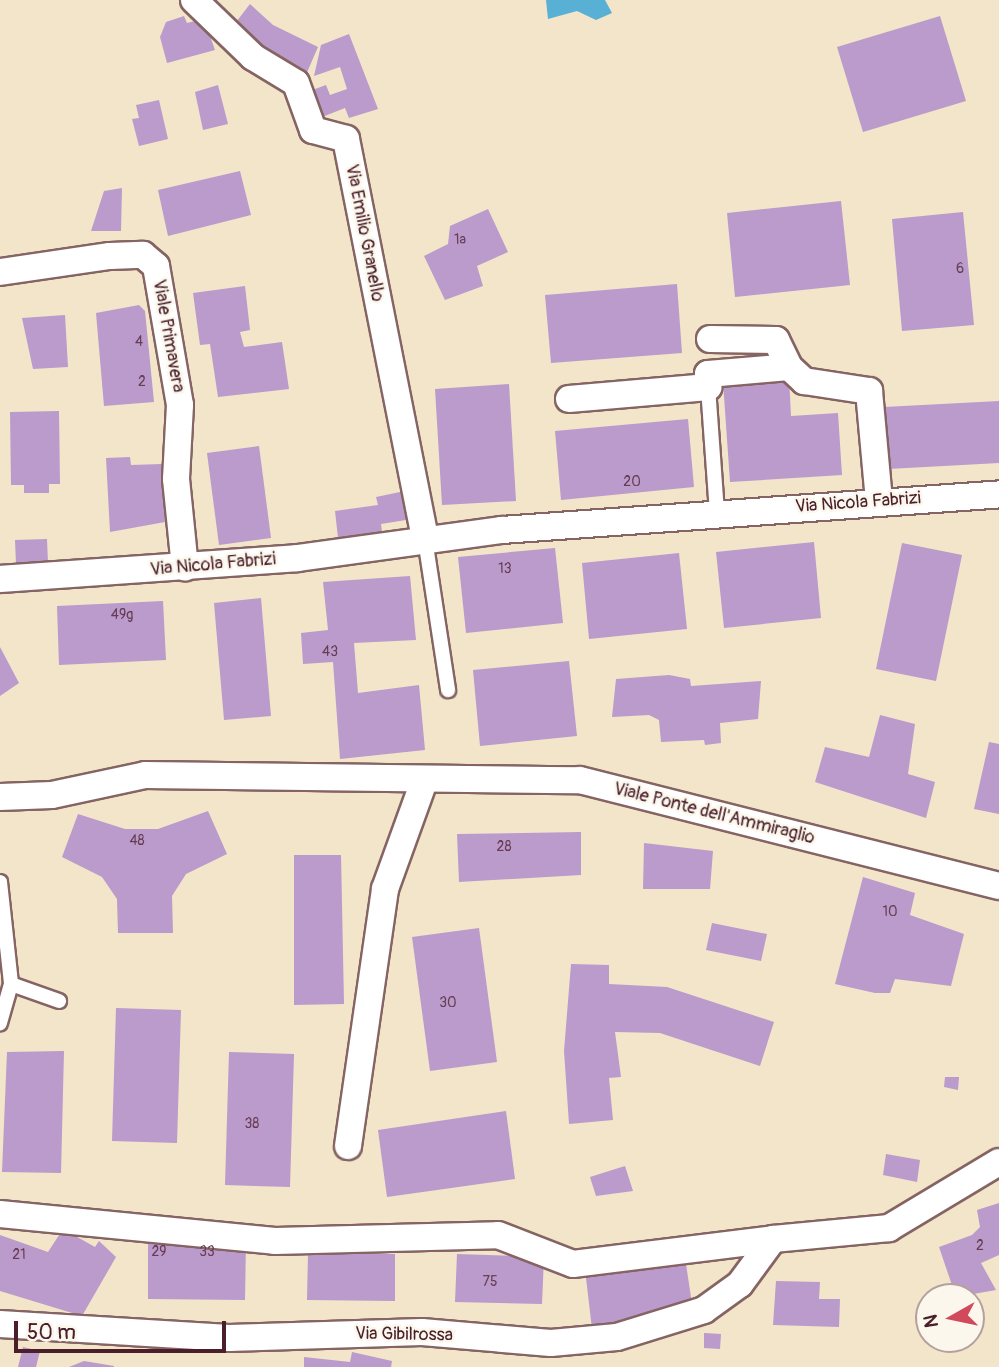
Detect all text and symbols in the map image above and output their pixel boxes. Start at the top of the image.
street label: Via Emilio Granello [340,163,388,303]
house number: 1a [454,232,466,248]
house number: 6 [956,261,964,277]
street label: Viale Primavera [147,278,189,394]
house number: 4 [135,334,143,350]
house number: 2 [138,374,146,390]
house number: 20 [623,474,641,490]
street label: Via Nicola Fabrizi [794,488,922,518]
street label: Via Nicola Fabrizi [149,549,277,581]
house number: 13 [498,561,512,577]
house number: 49g [111,607,133,623]
house number: 43 [322,644,338,660]
street label: Viale Ponte dell'Ammiraglio [611,779,817,849]
house number: 48 [129,833,145,849]
house number: 28 [497,839,511,855]
house number: 10 [882,904,898,920]
house number: 30 [439,995,457,1011]
house number: 38 [245,1116,259,1132]
house number: 2 [976,1238,984,1254]
house number: 29 [151,1244,167,1260]
house number: 33 [199,1244,215,1260]
house number: 21 [12,1247,26,1263]
house number: 75 [483,1274,497,1290]
north arrow [915,1283,985,1353]
scale bar [18,1308,229,1352]
text: N [918,1313,944,1329]
text: 50 m [27,1319,76,1346]
street label: Via Gibilrossa [355,1323,453,1347]

